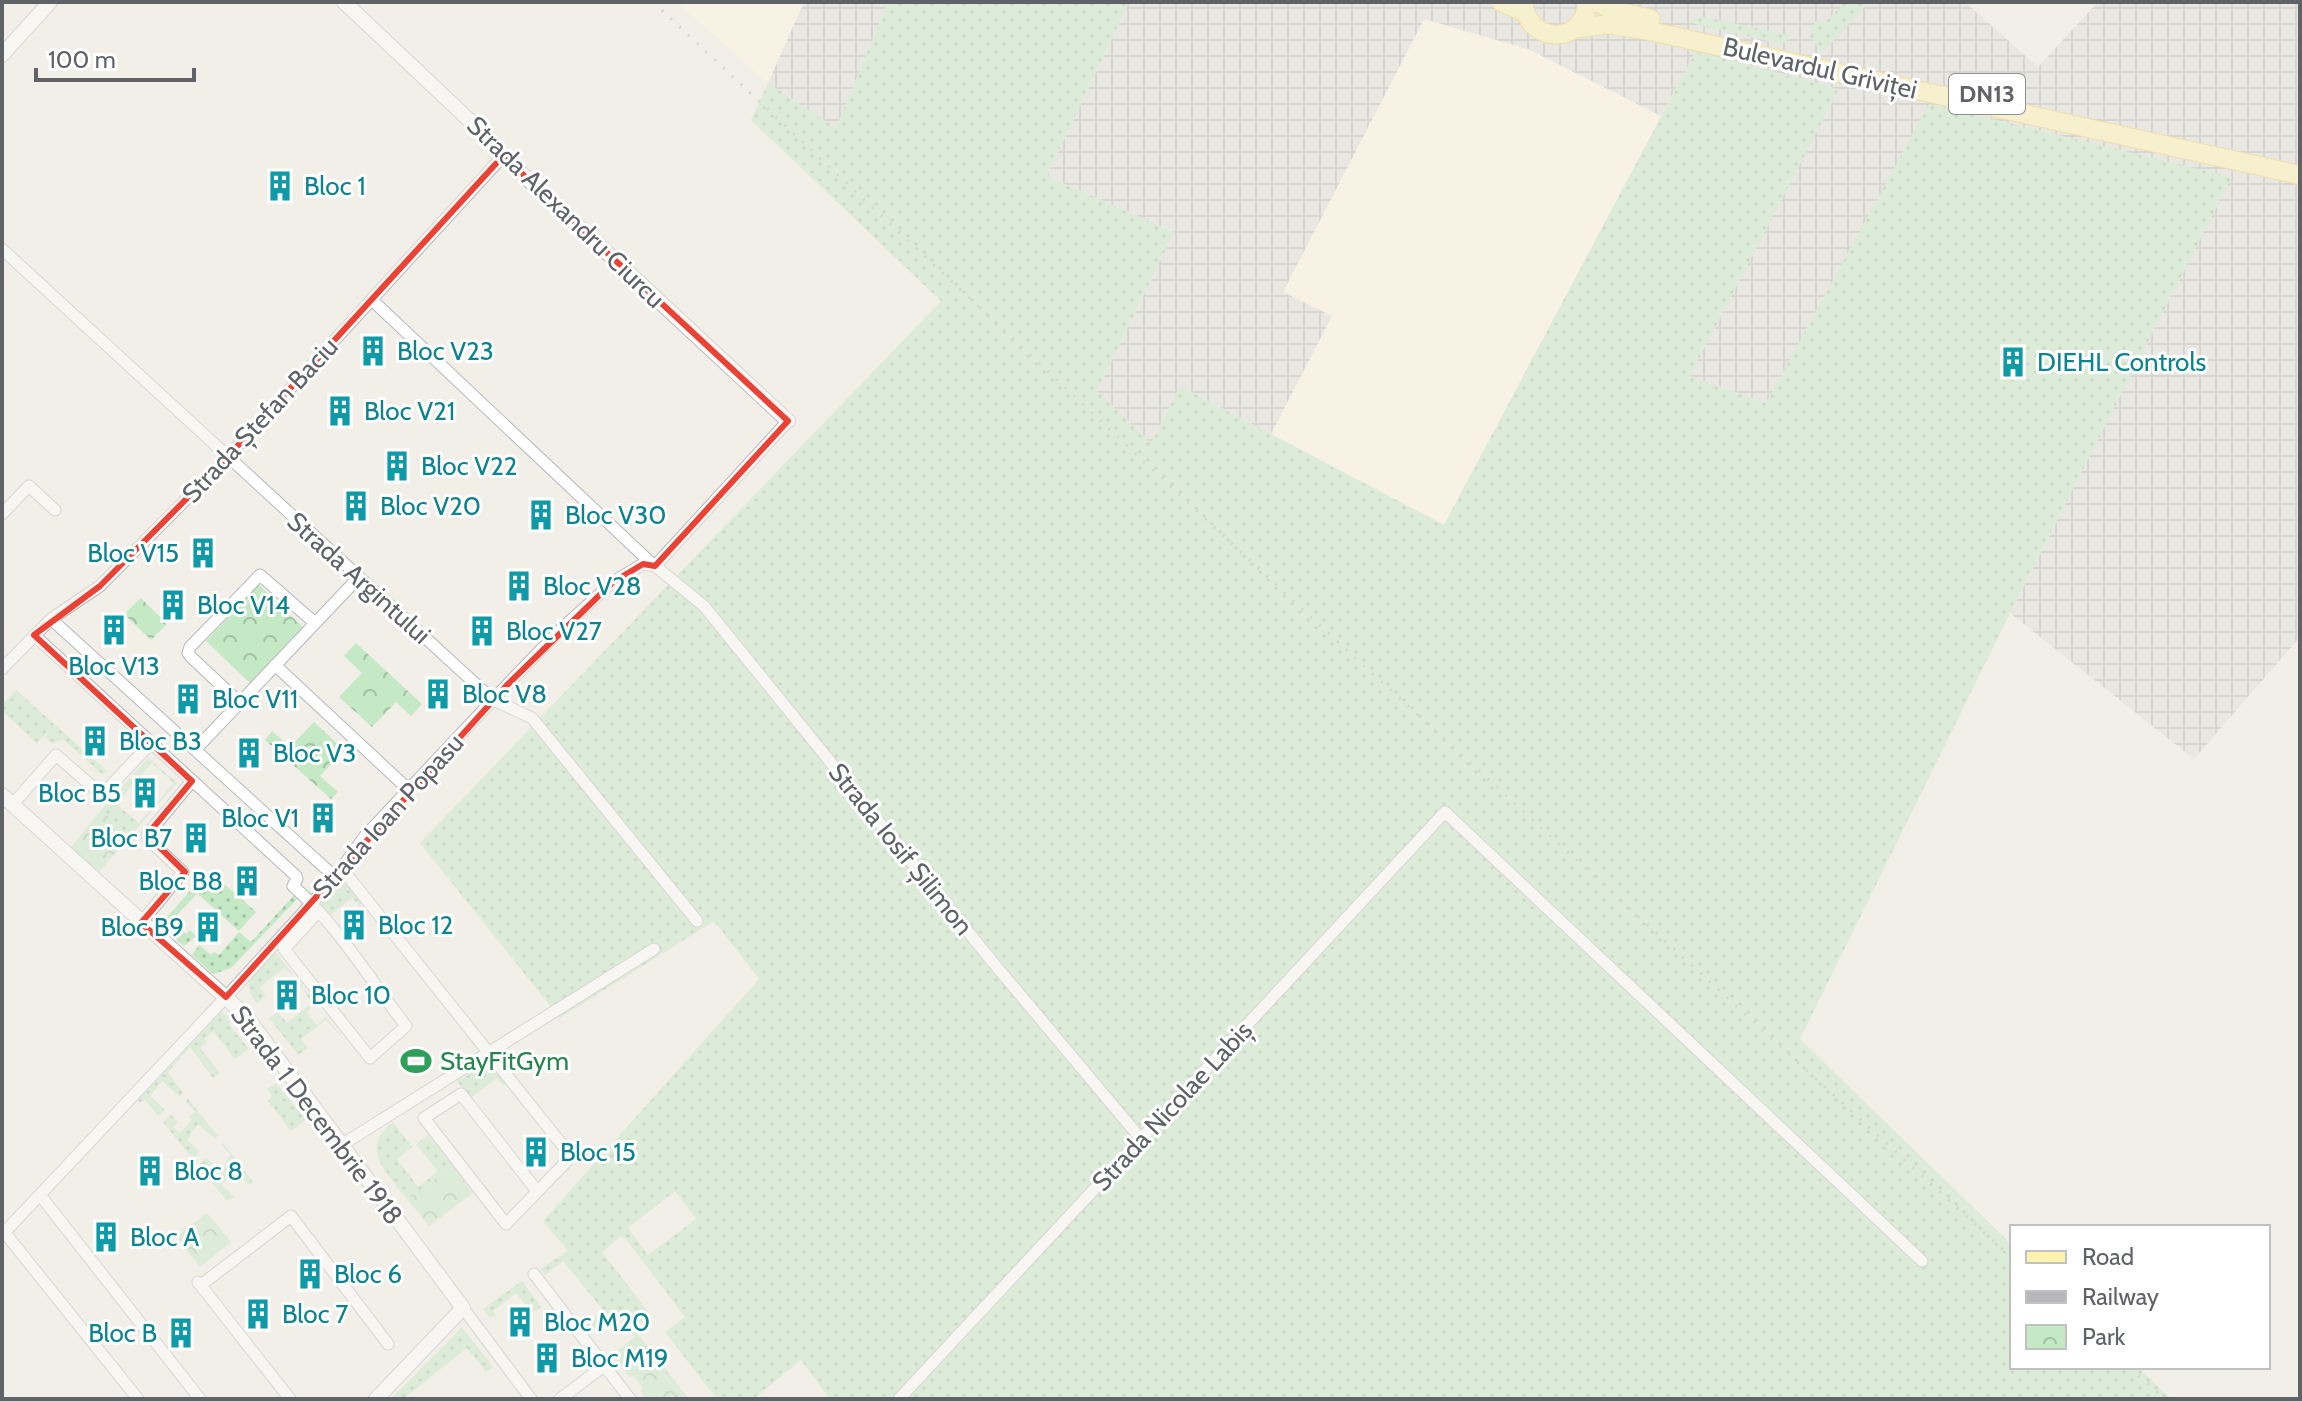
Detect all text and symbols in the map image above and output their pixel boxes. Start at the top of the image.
street label: Bulevardul Griviței [1720,30,1920,107]
scale bar [36,32,194,82]
text: 100 m [48,45,116,74]
road number: DN13 [1949,74,2025,114]
street label: Strada Alexandru Ciurcu [460,109,672,315]
building icon: Bloc 1 [263,169,297,203]
place label: Bloc 1 [304,170,366,202]
street label: Strada Ștefan Baciu [175,331,346,510]
building icon: Bloc V23 [356,334,390,368]
place label: Bloc V23 [397,335,494,367]
building icon: DIEHL Controls [1996,345,2030,379]
place label: DIEHL Controls [2037,346,2207,378]
building icon: Bloc V21 [323,394,357,428]
place label: Bloc V21 [364,395,455,427]
building icon: Bloc V22 [380,449,414,483]
place label: Bloc V22 [421,450,517,482]
building icon: Bloc V20 [339,489,373,523]
place label: Bloc V20 [380,490,481,522]
building icon: Bloc V30 [524,498,558,532]
place label: Bloc V30 [565,499,666,531]
street label: Strada Argintului [281,505,437,651]
building icon: Bloc V15 [186,536,220,570]
place label: Bloc V15 [87,537,179,569]
building icon: Bloc V28 [502,569,536,603]
place label: Bloc V28 [543,570,642,602]
building icon: Bloc V14 [156,588,190,622]
place label: Bloc V14 [197,589,290,621]
building icon: Bloc V13 [97,613,131,647]
building icon: Bloc V27 [465,614,499,648]
place label: Bloc V27 [506,615,602,647]
place label: Bloc V13 [68,650,160,682]
building icon: Bloc V8 [421,677,455,711]
place label: Bloc V8 [462,678,547,710]
building icon: Bloc V11 [171,682,205,716]
place label: Bloc V11 [212,683,298,715]
building icon: Bloc B3 [78,724,112,758]
place label: Bloc B3 [119,725,202,757]
street label: Strada Ioan Popasu [306,727,470,905]
building icon: Bloc V3 [232,736,266,770]
place label: Bloc V3 [273,737,356,769]
street label: Strada Iosif Șilimon [821,757,980,942]
building icon: Bloc B5 [128,776,162,810]
place label: Bloc B5 [38,777,121,809]
building icon: Bloc V1 [306,801,340,835]
place label: Bloc V1 [221,802,299,834]
building icon: Bloc B7 [179,821,213,855]
place label: Bloc B7 [90,822,172,854]
building icon: Bloc B8 [230,864,264,898]
place label: Bloc B8 [138,865,223,897]
building icon: Bloc 12 [337,908,371,942]
place label: Bloc 12 [378,909,453,941]
building icon: Bloc B9 [191,910,225,944]
place label: Bloc B9 [100,911,184,943]
building icon: Bloc 10 [270,978,304,1012]
place label: Bloc 10 [311,979,391,1011]
street label: Strada 1 Decembrie 1918 [224,999,410,1231]
street label: Strada Nicolae Labiș [1085,1014,1260,1198]
sports icon: StayFitGym [399,1044,433,1078]
place label: StayFitGym [440,1045,569,1077]
building icon: Bloc 15 [519,1135,553,1169]
place label: Bloc 15 [560,1136,636,1168]
building icon: Bloc 8 [133,1154,167,1188]
place label: Bloc 8 [174,1155,243,1187]
building icon: Bloc A [89,1220,123,1254]
place label: Bloc A [130,1221,199,1253]
legend [2010,1225,2270,1369]
text: Road [2082,1242,2134,1271]
building icon: Bloc 6 [293,1257,327,1291]
place label: Bloc 6 [334,1258,402,1290]
text: Railway [2082,1282,2159,1311]
building icon: Bloc 7 [241,1297,275,1331]
place label: Bloc 7 [282,1298,348,1330]
building icon: Bloc M20 [503,1305,537,1339]
place label: Bloc M20 [544,1306,650,1338]
building icon: Bloc B [164,1316,198,1350]
place label: Bloc B [88,1317,157,1349]
text: Park [2082,1322,2125,1351]
building icon: Bloc M19 [530,1341,564,1375]
place label: Bloc M19 [571,1342,668,1374]

